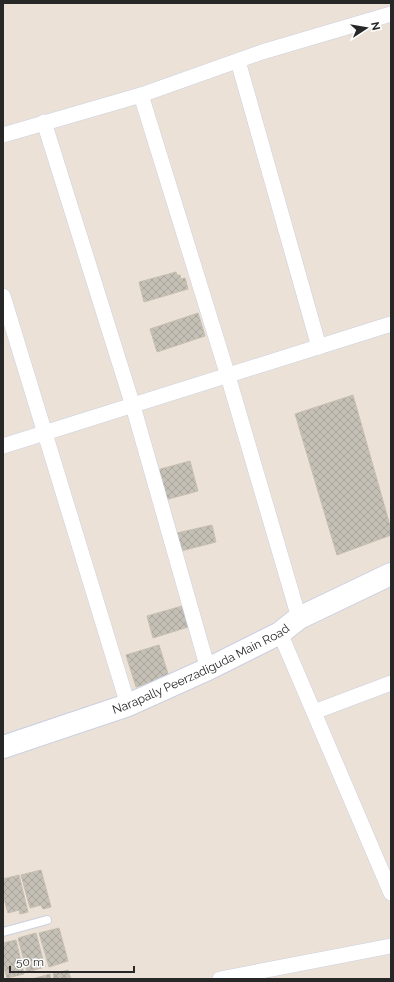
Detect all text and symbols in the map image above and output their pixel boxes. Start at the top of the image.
north arrow [346,8,386,48]
text: N [368,21,383,31]
street label: Narapally Peerzadiguda Main Road [111,621,292,717]
scale bar [10,948,134,974]
text: 50 m [16,955,44,969]

